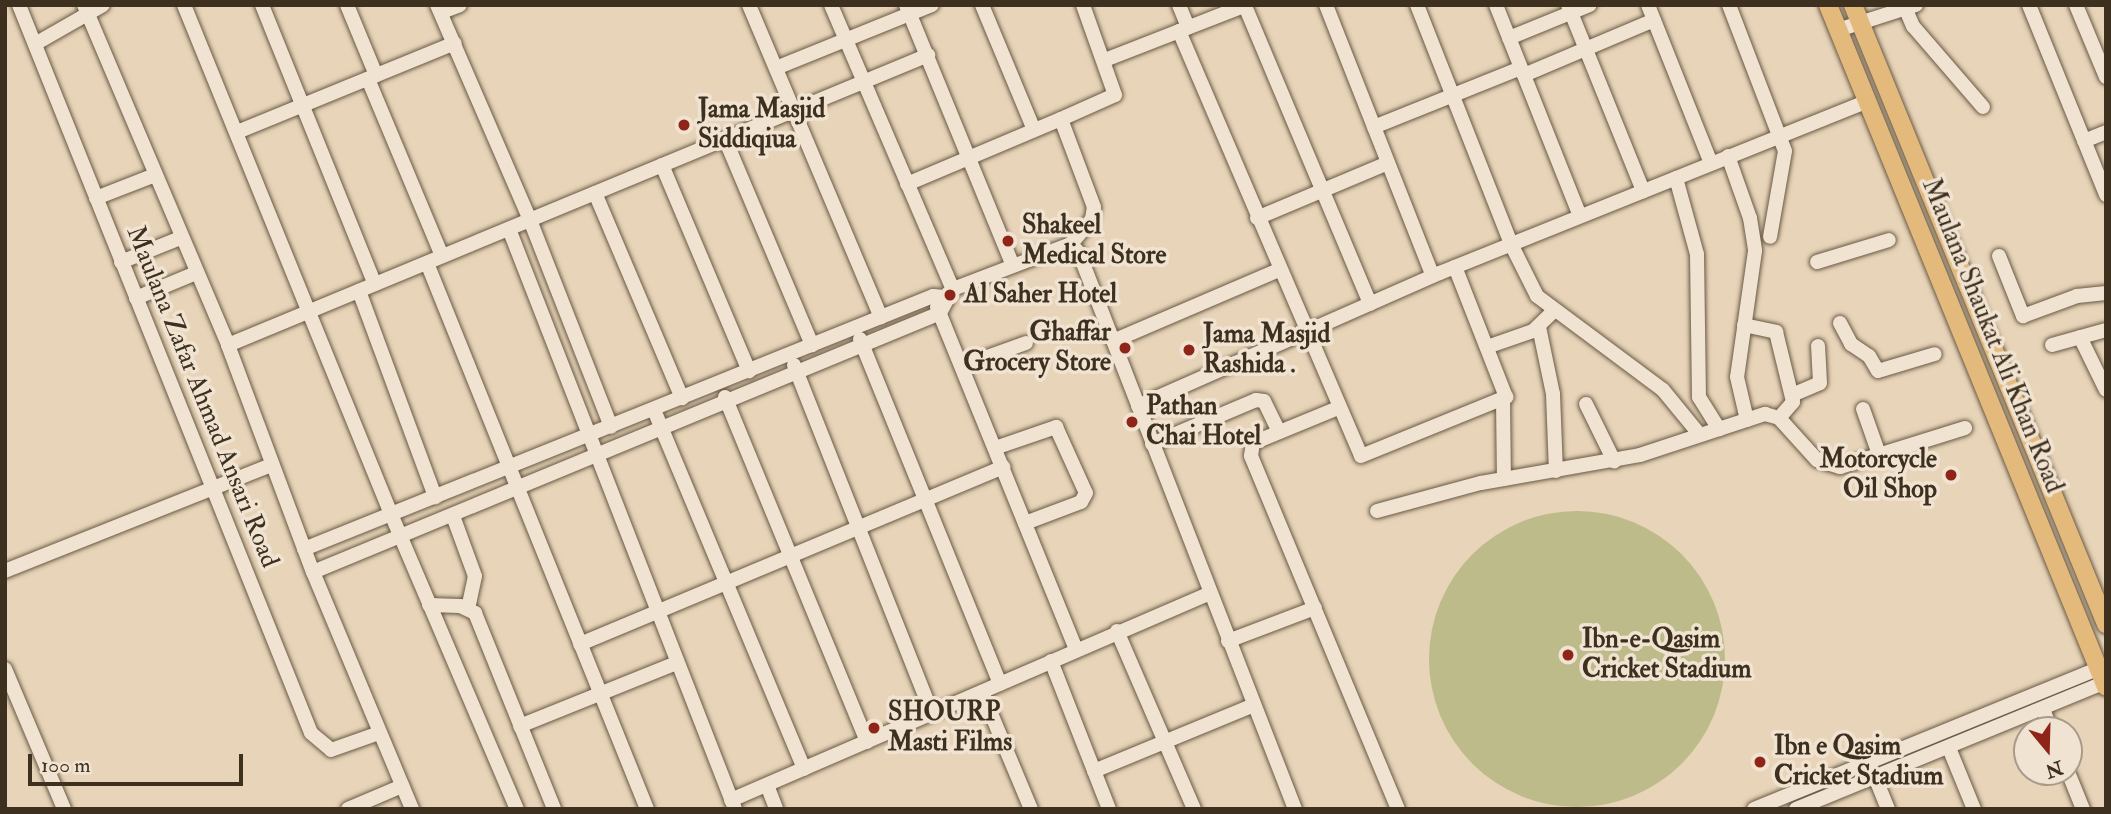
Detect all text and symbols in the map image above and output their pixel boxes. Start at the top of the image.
place label: Jama Masjid Siddiqiua [698,94,825,156]
marker: Jama Masjid Siddiqiua [676,117,692,133]
street label: Maulana Shaukat Ali Khan Road [1915,174,2069,498]
place label: Shakeel Medical Store [1022,210,1166,272]
street label: Maulana Zafar Ahmad Ansari Road [119,222,285,572]
marker: Shakeel Medical Store [1000,233,1016,249]
place label: Al Saher Hotel [964,279,1117,311]
marker: Al Saher Hotel [942,287,958,303]
place label: Ghaffar Grocery Store [963,317,1111,378]
place label: Jama Masjid Rashida . [1203,319,1330,380]
marker: Ghaffar Grocery Store [1117,340,1133,356]
marker: Jama Masjid Rashida . [1181,342,1197,358]
place label: Pathan Chai Hotel [1146,391,1261,452]
marker: Pathan Chai Hotel [1124,414,1140,430]
place label: Motorcycle Oil Shop [1820,444,1937,505]
marker: Motorcycle Oil Shop [1943,467,1959,483]
place label: Ibn-e-Qasim Cricket Stadium [1582,624,1751,686]
marker: Ibn-e-Qasim Cricket Stadium [1560,647,1576,663]
place label: SHOURP Masti Films [888,697,1012,758]
north arrow [2013,716,2083,786]
marker: SHOURP Masti Films [866,720,882,736]
place label: Ibn e Qasim Cricket Stadium [1774,731,1943,792]
scale bar [32,740,247,784]
text: 100 m [41,752,91,779]
marker: Ibn e Qasim Cricket Stadium [1752,754,1768,770]
text: N [2042,755,2066,783]

